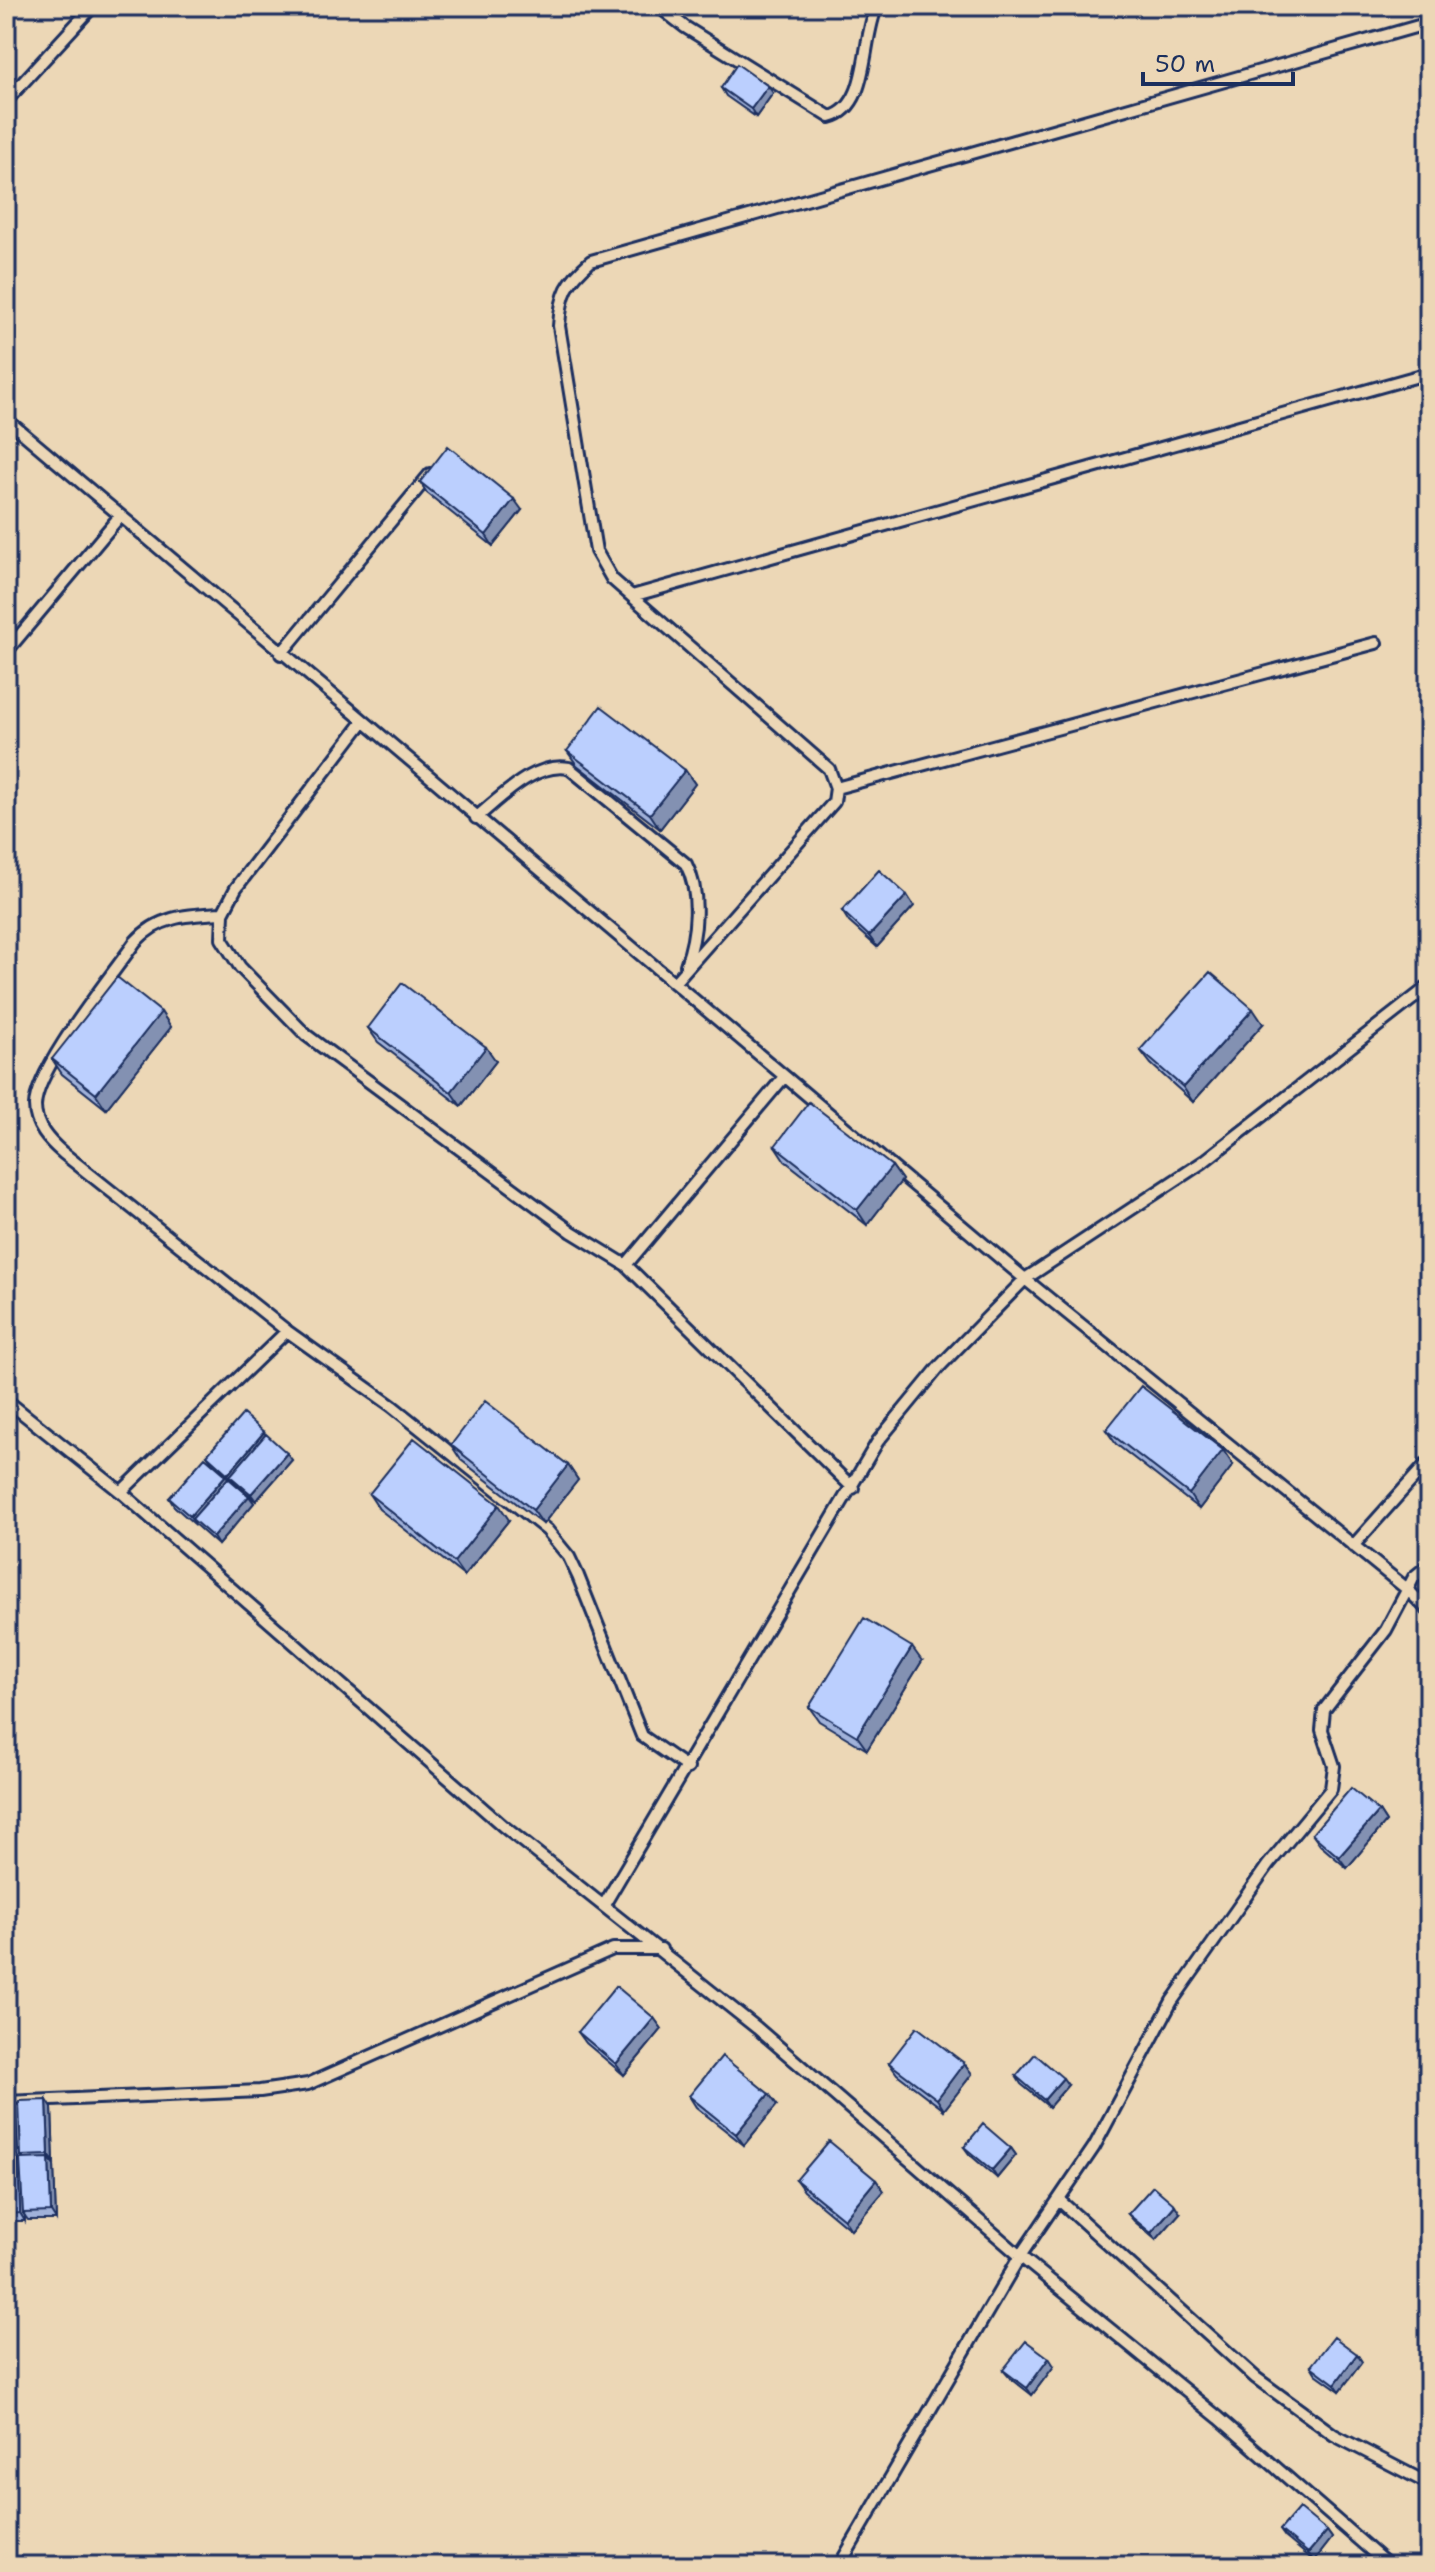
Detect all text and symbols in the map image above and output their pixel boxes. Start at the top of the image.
scale bar [1143,36,1293,86]
text: 50 m [1155,48,1215,80]

